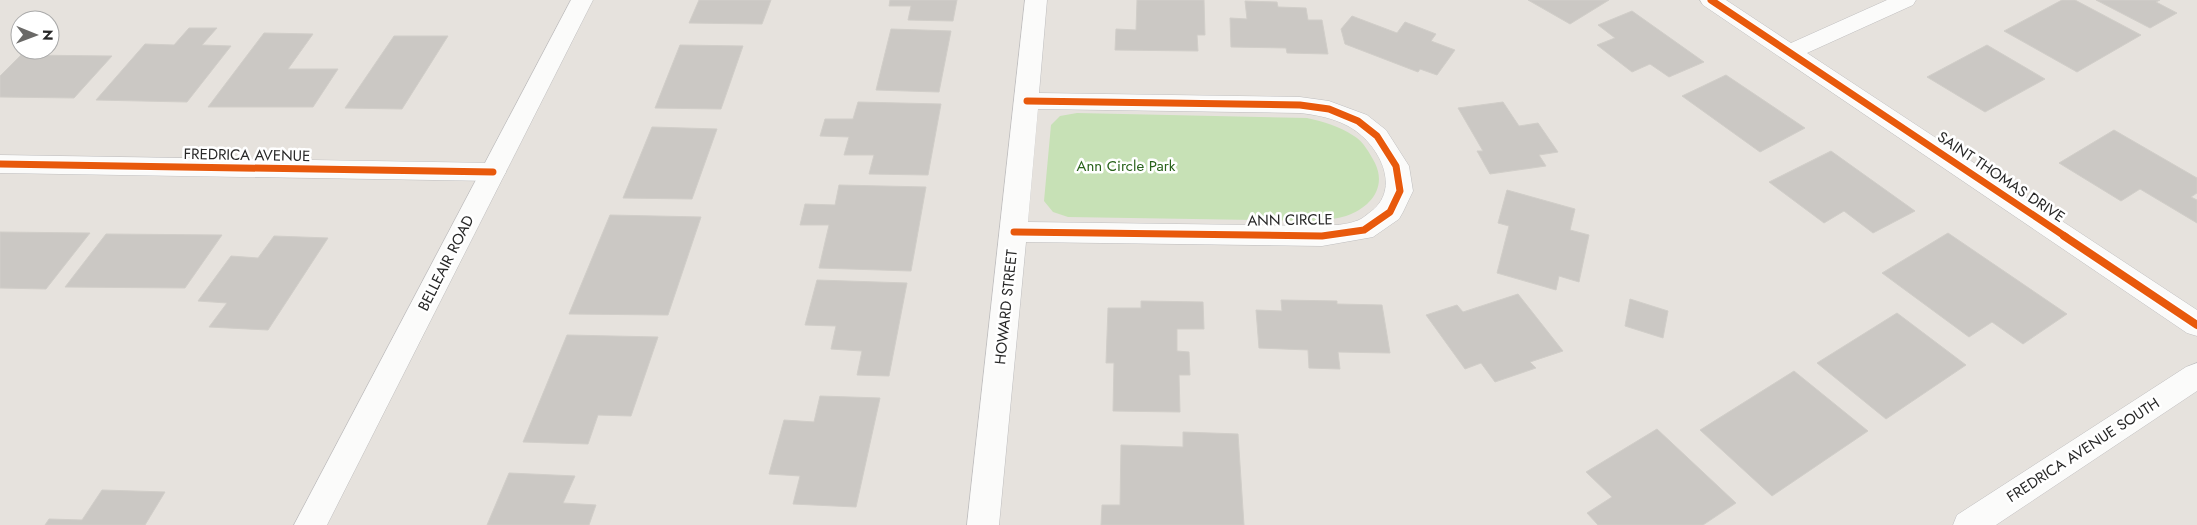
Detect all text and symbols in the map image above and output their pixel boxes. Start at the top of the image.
north arrow [10,10,60,60]
text: N [38,29,58,41]
street label: SAINT THOMAS DRIVE [1933,126,2069,228]
street label: FREDRICA AVENUE [183,143,311,167]
park label: Ann Circle Park [1077,155,1176,177]
street label: ANN CIRCLE [1247,208,1333,232]
street label: BELLEAIR ROAD [412,211,480,315]
street label: HOWARD STREET [989,248,1023,366]
street label: FREDRICA AVENUE SOUTH [2002,392,2164,508]

